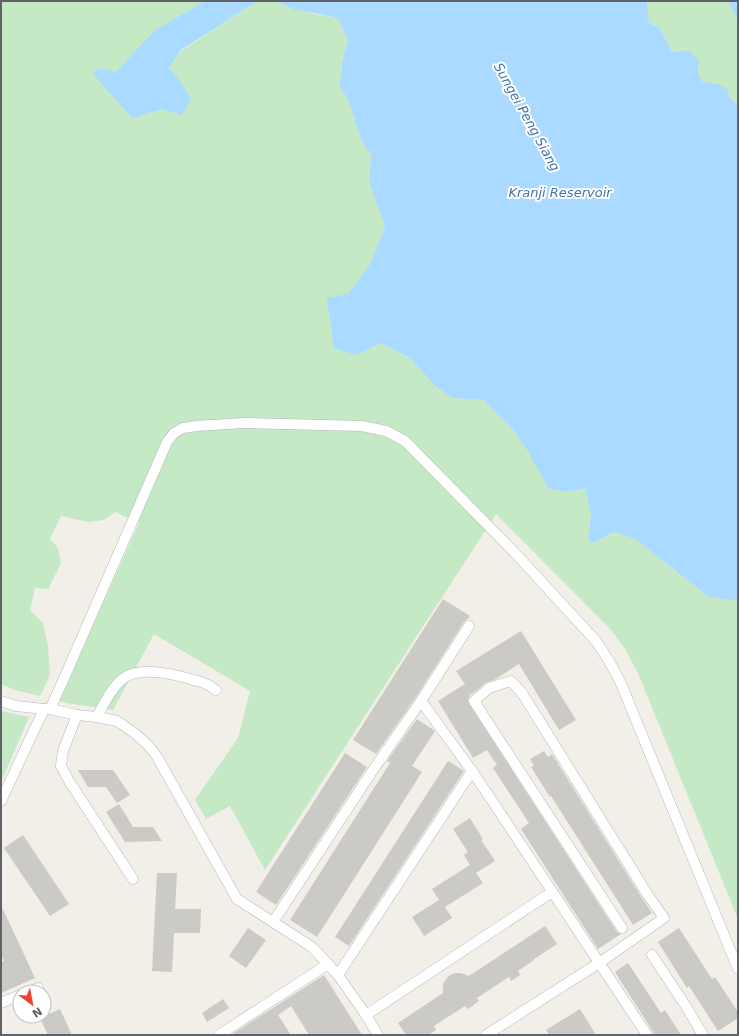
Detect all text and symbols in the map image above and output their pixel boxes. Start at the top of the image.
water label: Sungei Peng Siang [491,60,563,174]
water label: Kranji Reservoir [508,185,613,200]
north arrow [12,984,52,1024]
text: N [30,1004,44,1020]

